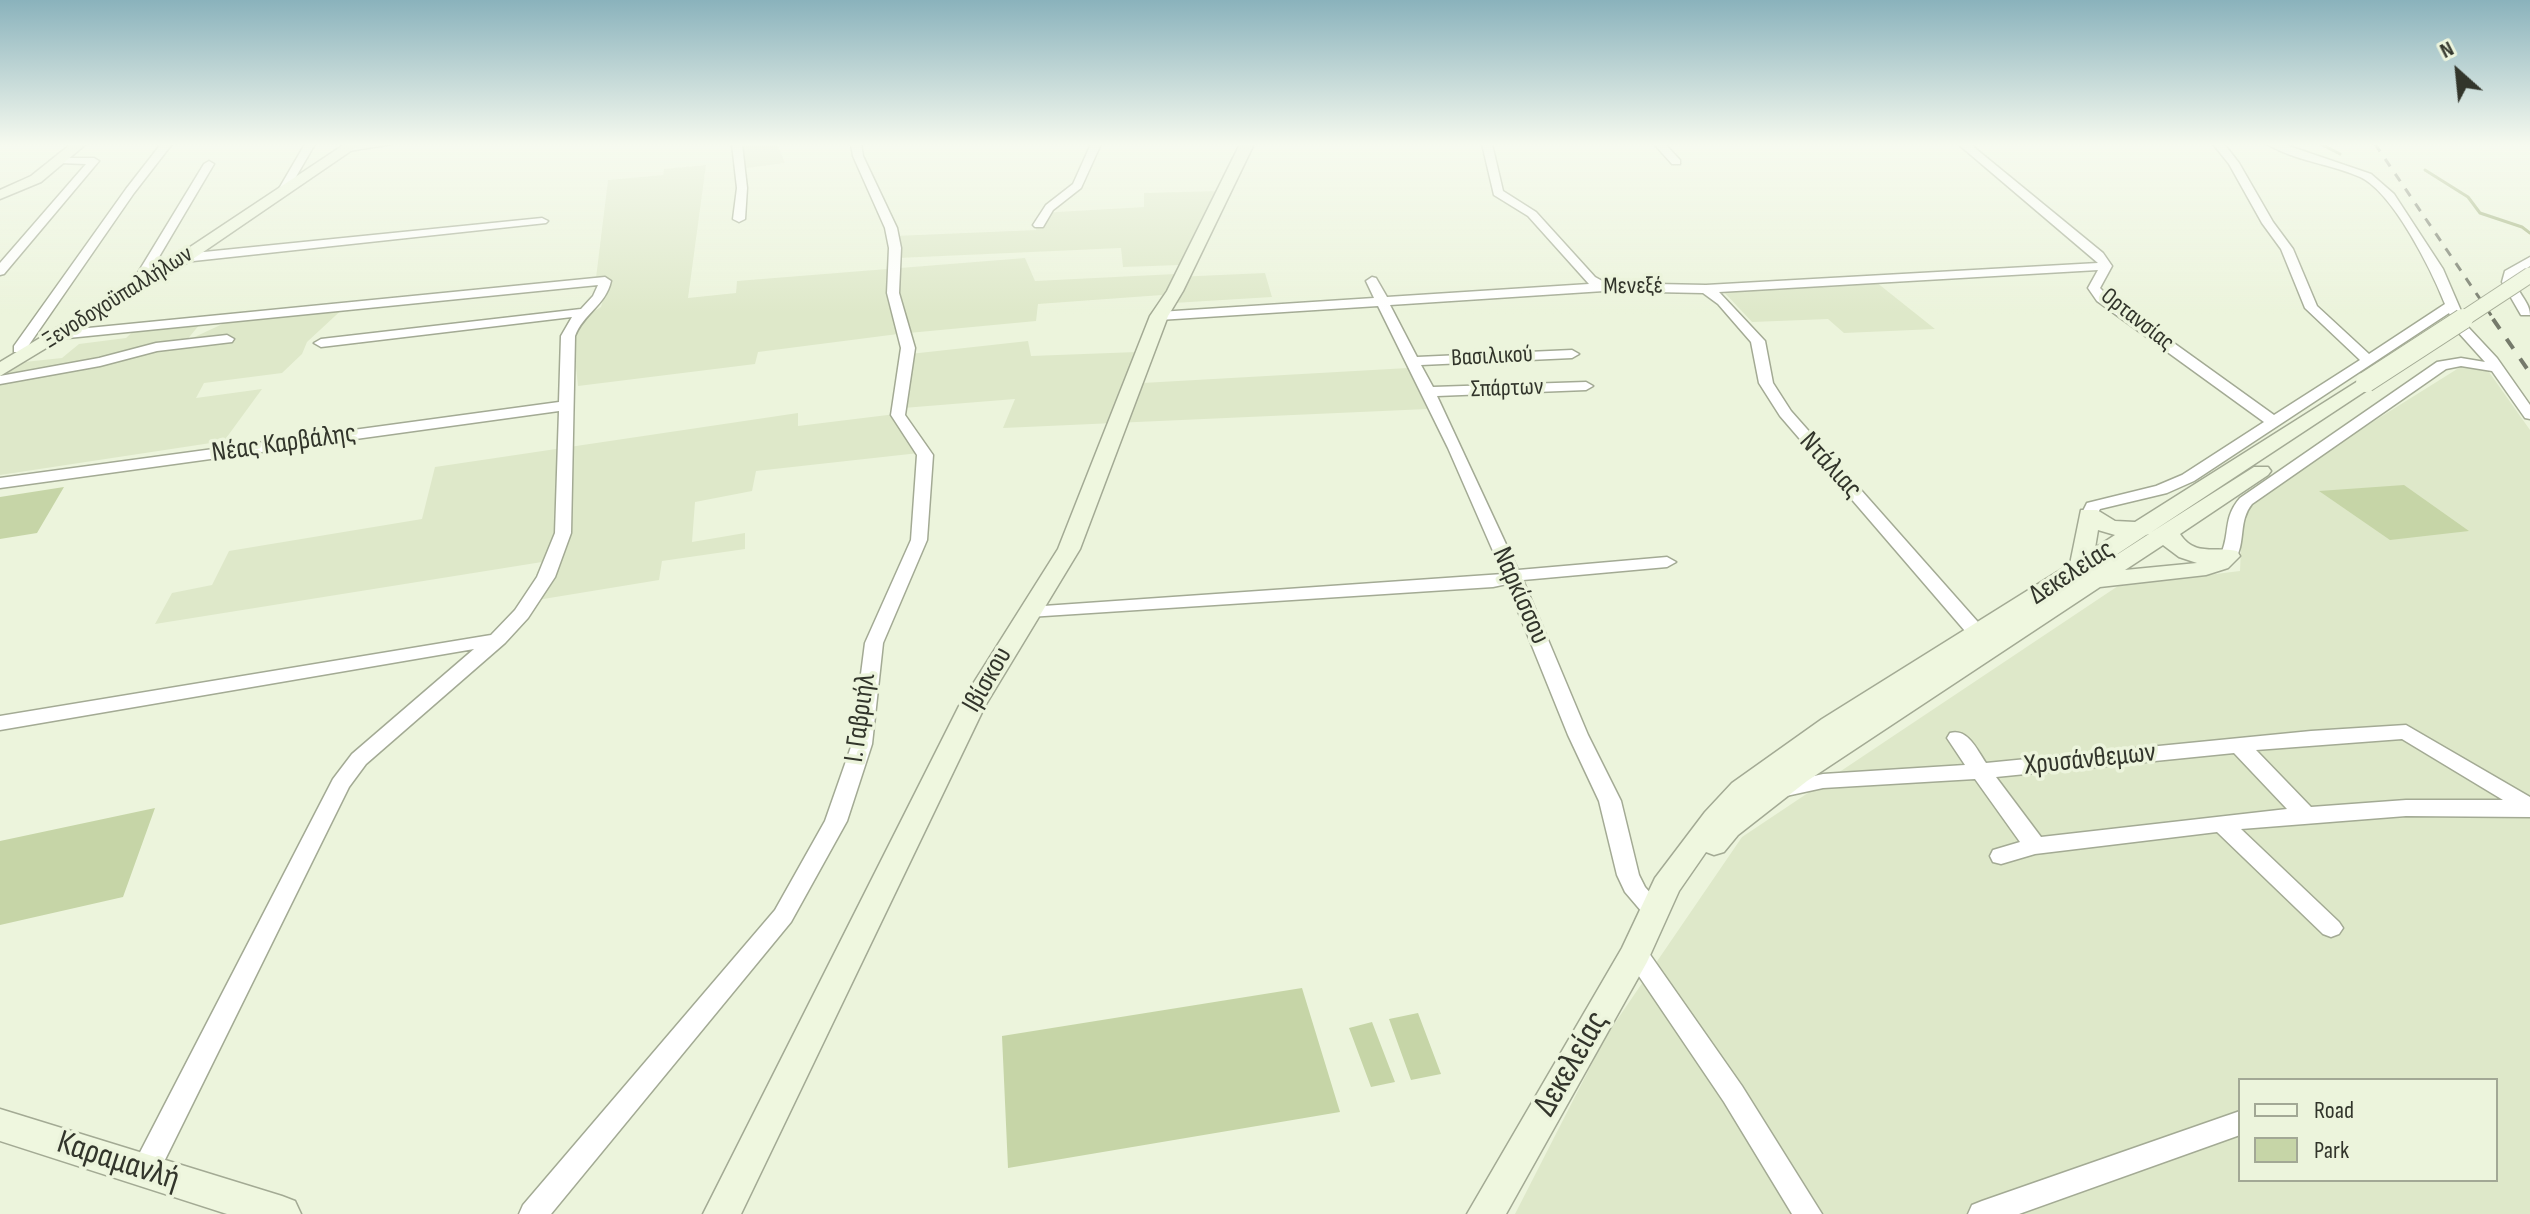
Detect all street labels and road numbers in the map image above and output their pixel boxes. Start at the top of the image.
street label: Ξενοδοχοϋπαλλήλων [38,240,198,356]
street label: Μενεξέ [1603,272,1663,302]
street label: Ορτανσίας [2094,282,2180,358]
street label: Βασιλικού [1450,340,1534,374]
street label: Σπάρτων [1470,373,1544,405]
street label: Νέας Καρβάλης [210,417,358,471]
street label: Ντάλιας [1792,426,1868,506]
street label: Δεκελείας [2023,533,2121,613]
street label: Ναρκίσσου [1484,542,1556,650]
street label: Ιβίσκου [956,641,1020,719]
street label: Ι. Γαβριήλ [838,672,884,764]
street label: Χρυσάνθεμων [2023,736,2157,784]
street label: Δεκελείας [1526,1004,1618,1124]
street label: Καραμανλή [52,1123,184,1201]

